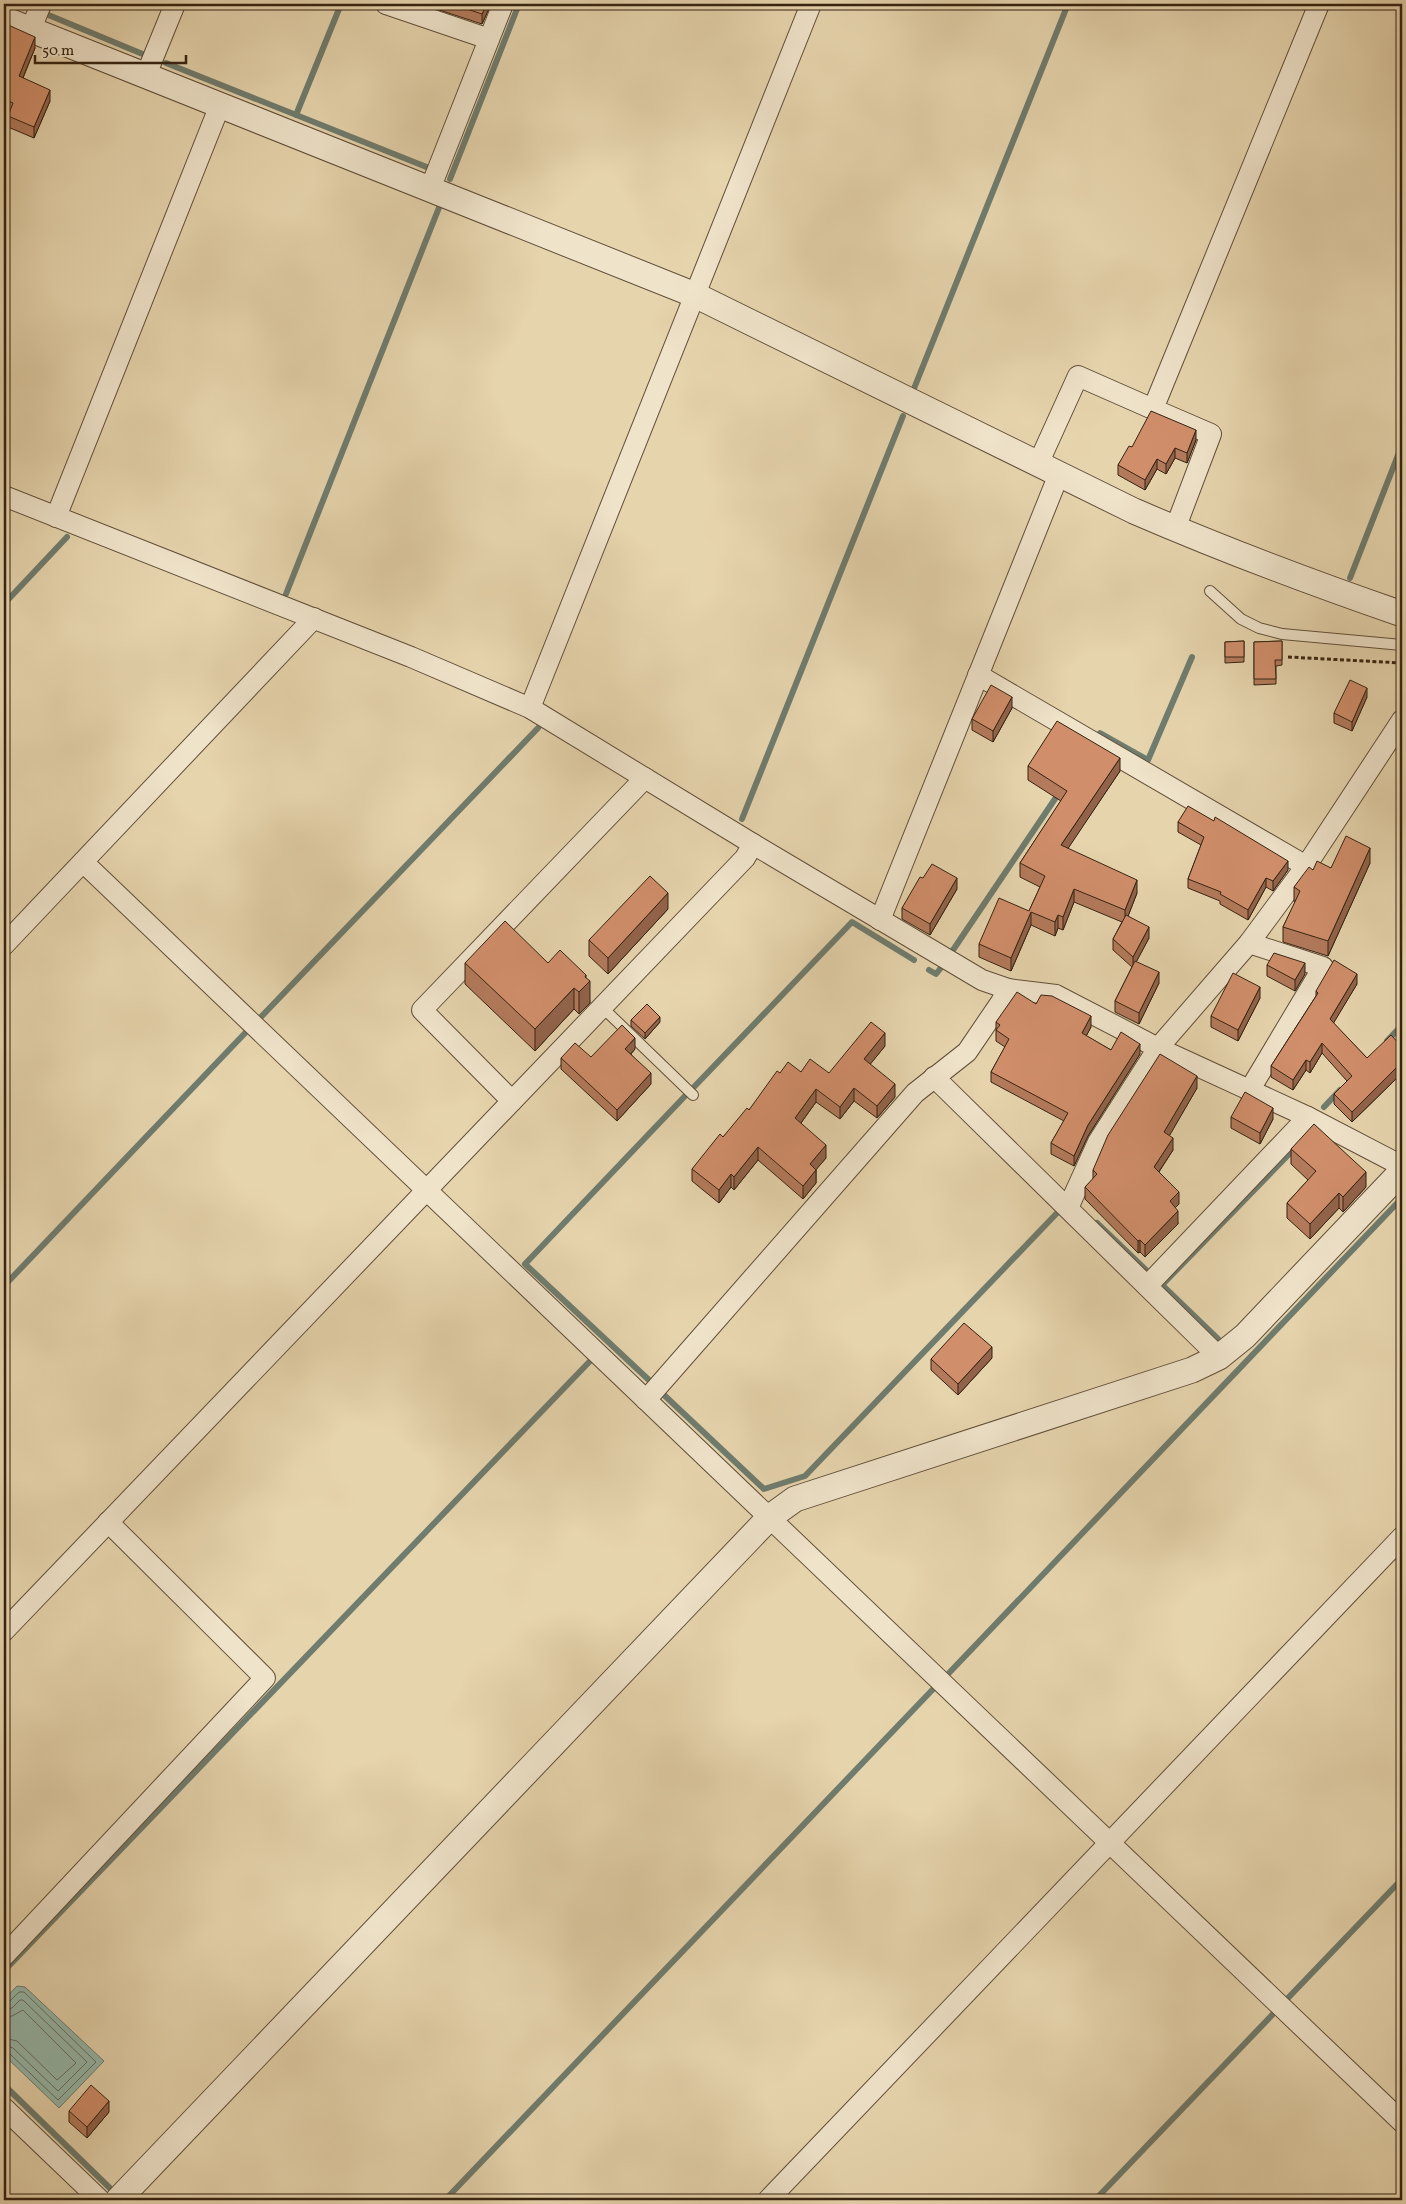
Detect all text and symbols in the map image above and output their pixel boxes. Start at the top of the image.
scale bar [35,32,186,64]
text: 50 m [42,41,74,62]

